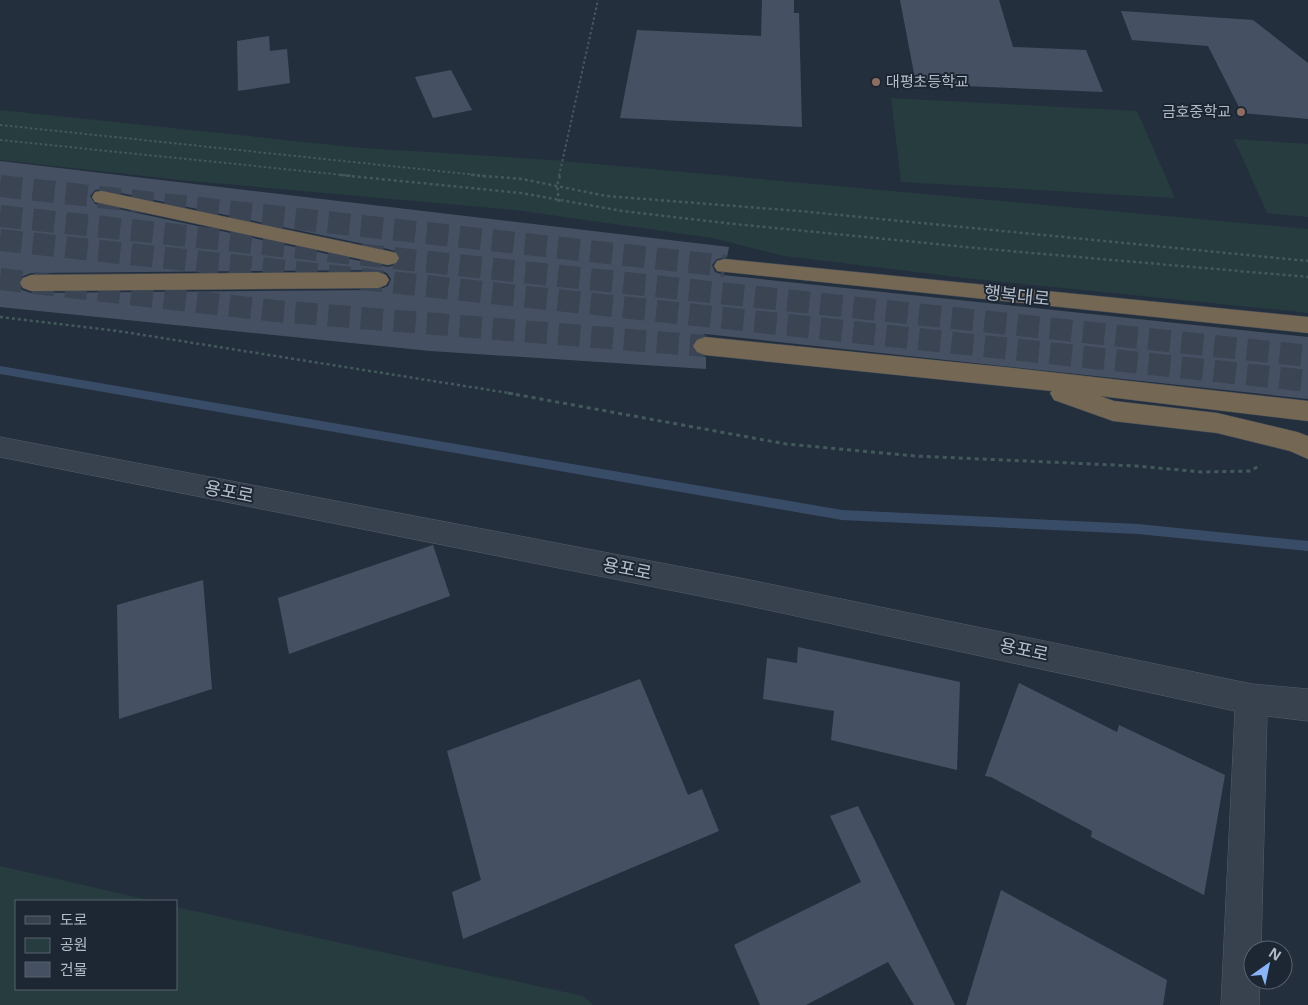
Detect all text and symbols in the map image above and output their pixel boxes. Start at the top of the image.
place label: 대평초등학교 [886,71,969,91]
marker: 대평초등학교 [870,76,882,88]
place label: 금호중학교 [1162,101,1231,121]
marker: 금호중학교 [1235,106,1247,118]
street label: 행복대로 [983,280,1051,310]
street label: 용포로 [203,474,256,508]
street label: 용포로 [601,551,654,585]
street label: 용포로 [997,632,1051,666]
legend [15,900,178,990]
text: 도로 [60,909,88,929]
text: 공원 [60,934,88,954]
north arrow [1243,940,1293,990]
text: N [1265,943,1285,965]
text: 건물 [60,959,88,979]

